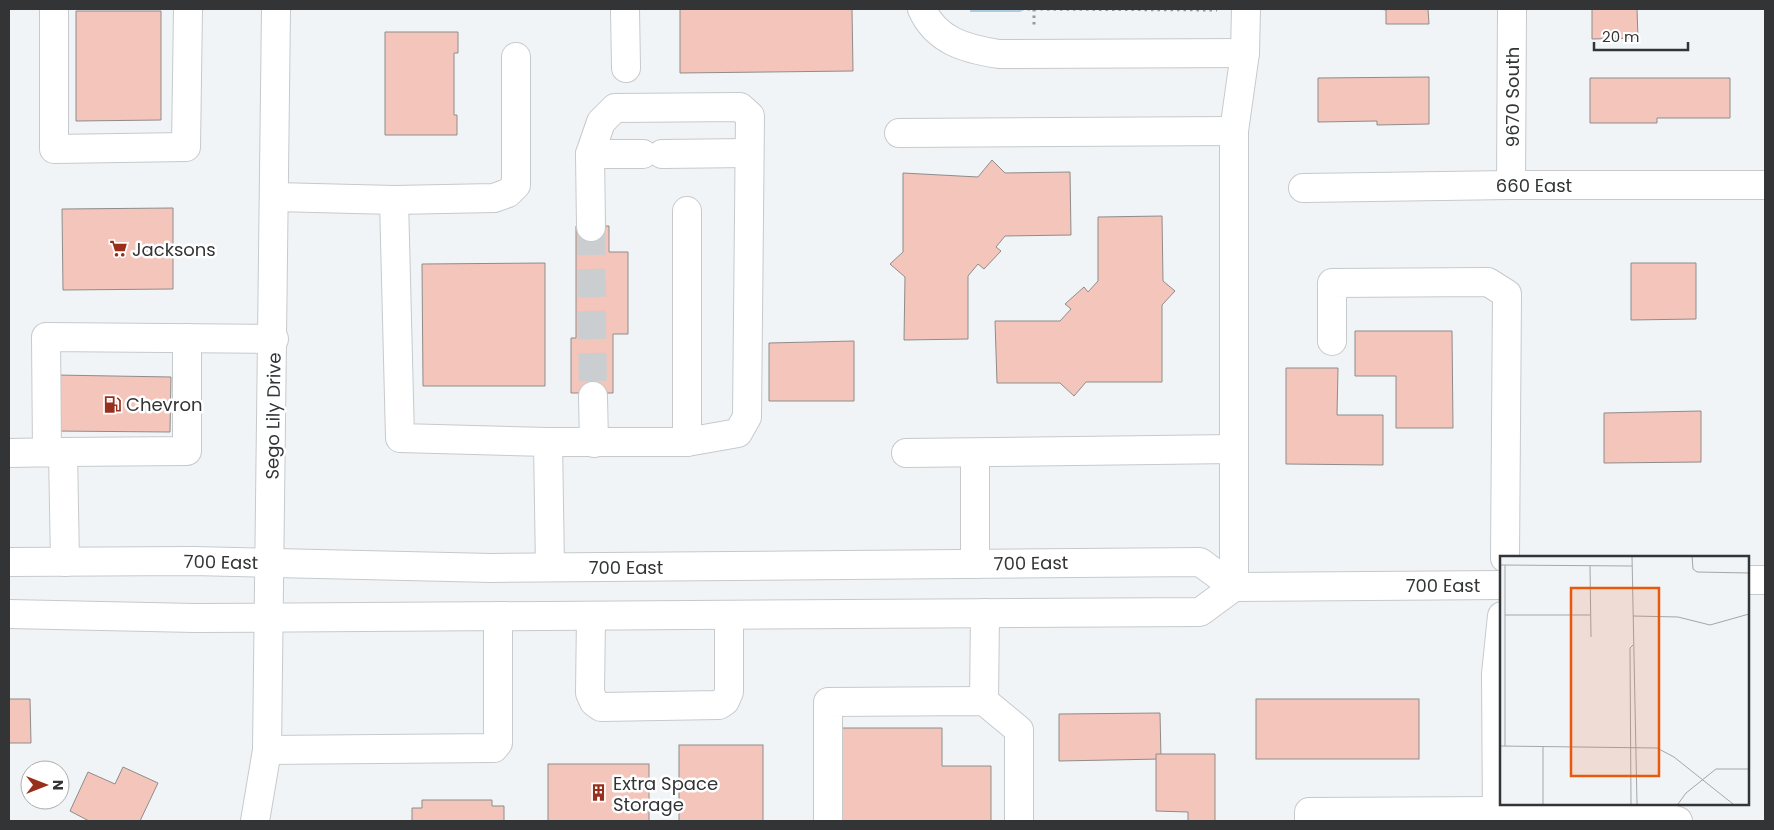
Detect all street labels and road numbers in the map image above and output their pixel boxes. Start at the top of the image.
street label: 9670 South [1500,47,1525,147]
street label: 660 East [1496,173,1572,198]
street label: Sego Lily Drive [259,352,287,480]
street label: 700 East [183,549,259,575]
street label: 700 East [993,550,1069,576]
street label: 700 East [589,555,663,580]
street label: 700 East [1406,573,1480,598]

